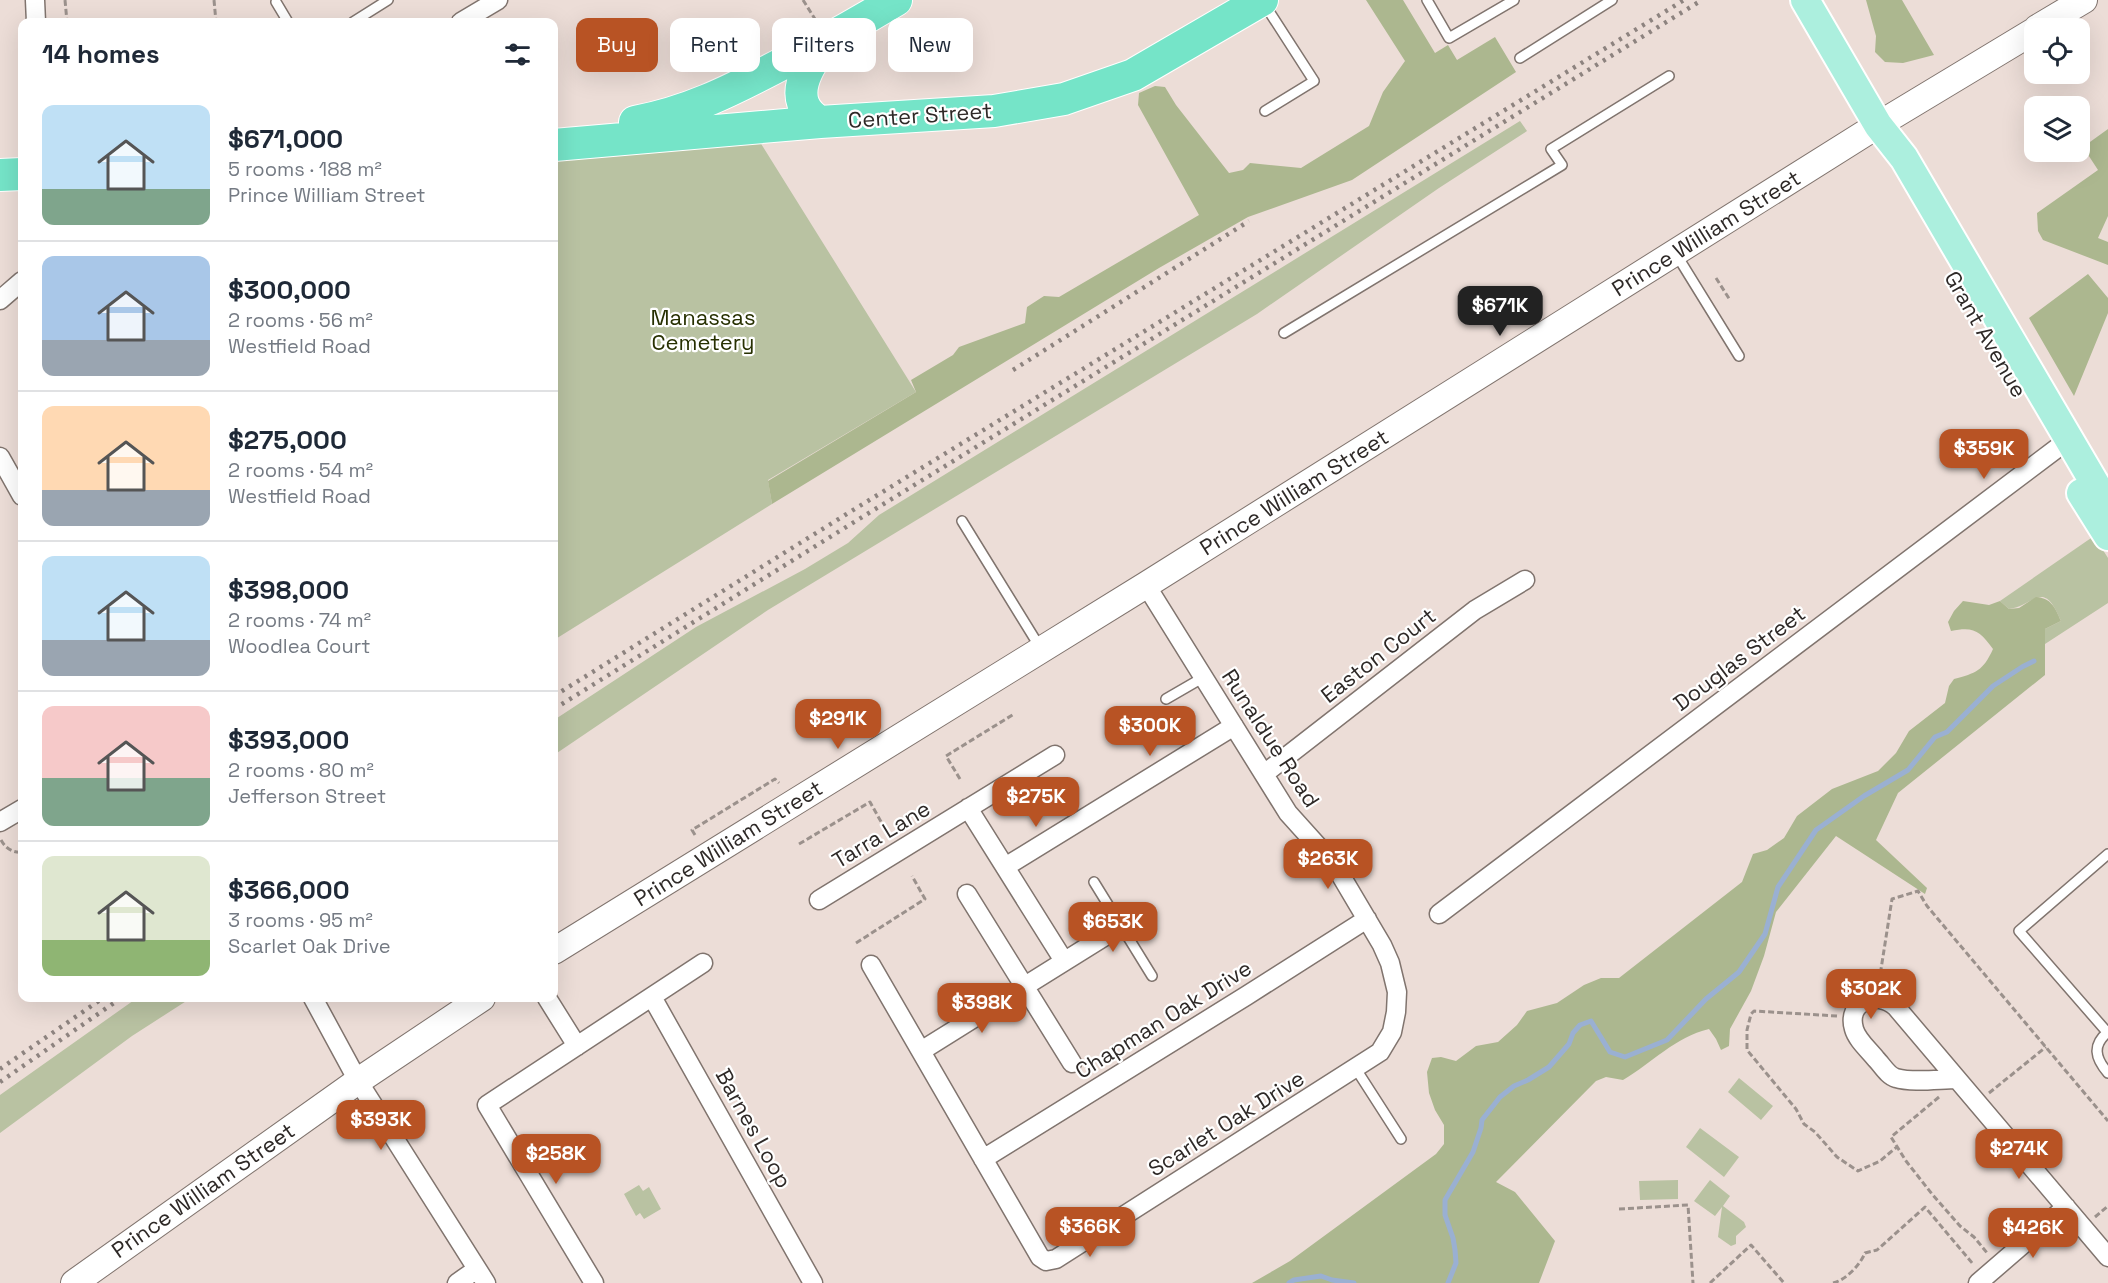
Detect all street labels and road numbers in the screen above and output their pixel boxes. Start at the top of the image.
street label: Center Street [847,96,993,134]
street label: Prince William Street [1606,164,1806,302]
street label: Grant Avenue [1939,266,2033,402]
street label: Prince William Street [1194,423,1394,561]
street label: Douglas Street [1667,599,1811,717]
street label: Easton Court [1315,601,1441,709]
street label: Runaldue Road [1216,664,1326,812]
street label: Prince William Street [628,774,828,912]
street label: Tarra Lane [827,794,935,874]
street label: Chapman Oak Drive [1070,953,1256,1085]
street label: Barnes Loop [710,1063,798,1193]
street label: Scarlet Oak Drive [1143,1064,1309,1182]
street label: Prince William Street [106,1116,300,1264]

